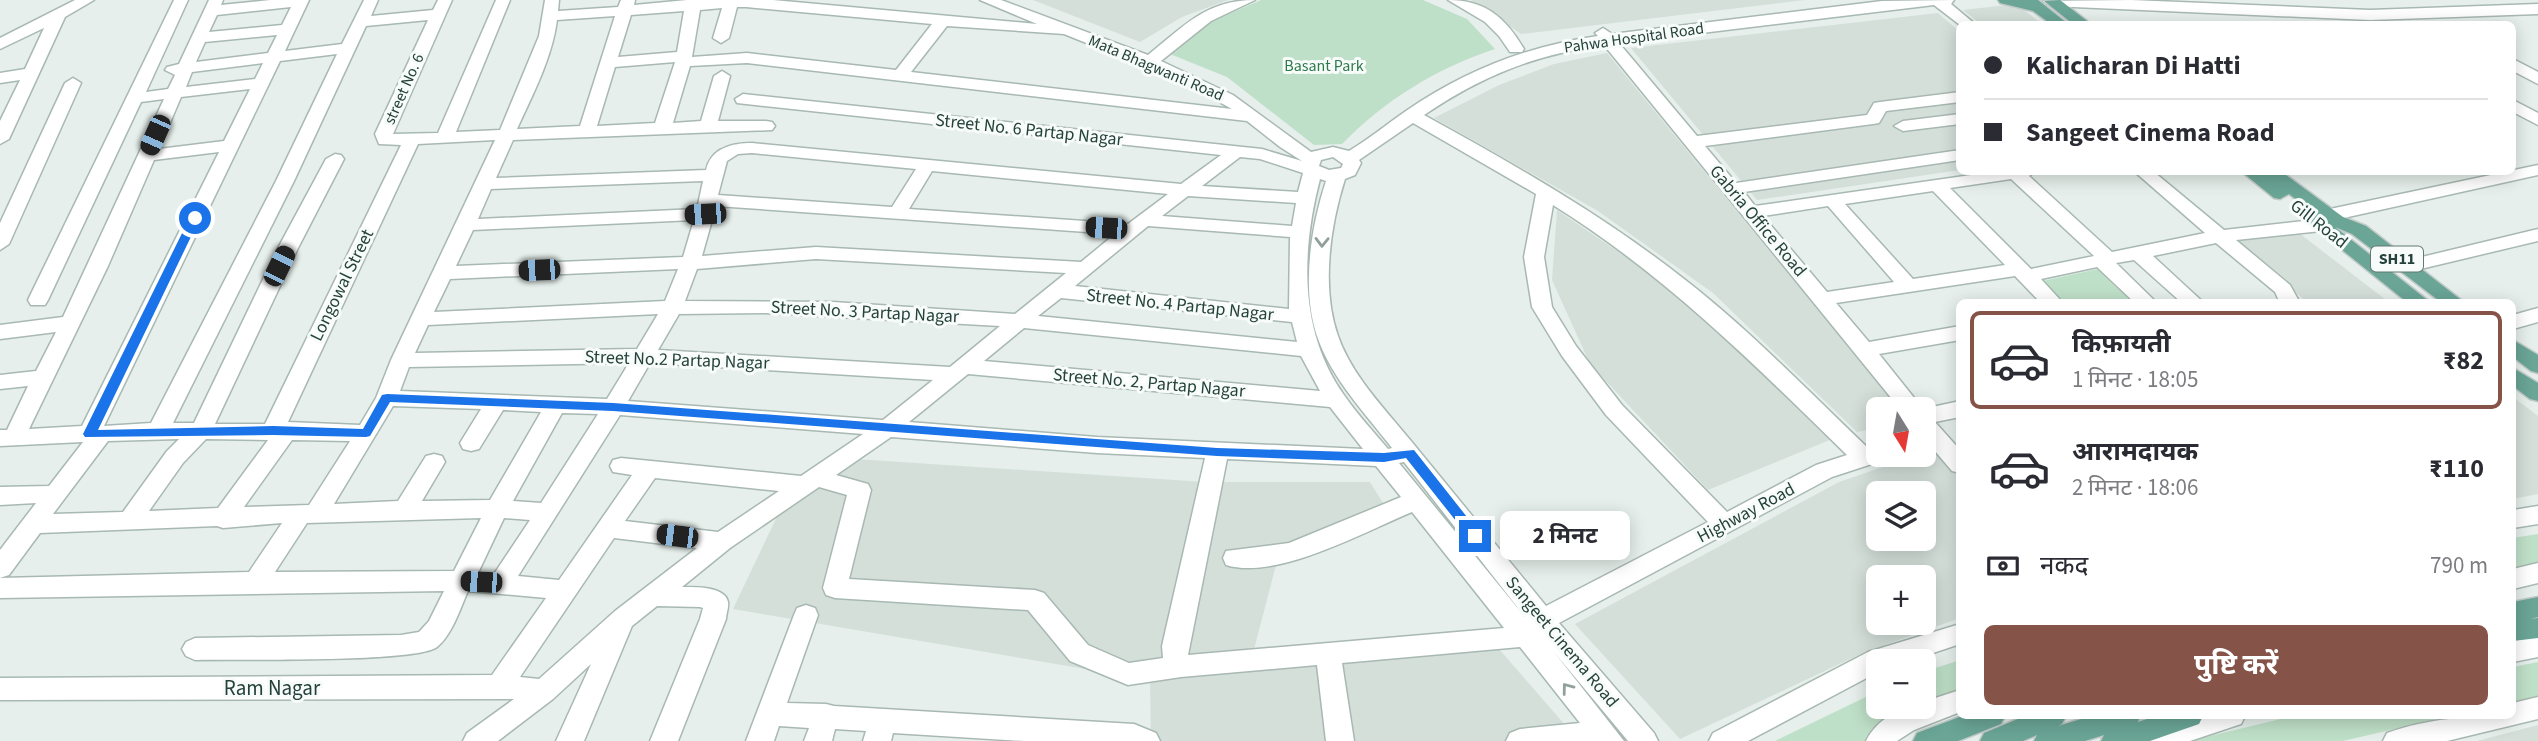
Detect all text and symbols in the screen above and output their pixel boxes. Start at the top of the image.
street label: Pahwa Hospital Road [1563,17,1705,59]
street label: Mata Bhagwanti Road [1085,30,1227,106]
text: Kalicharan Di Hatti [2026,47,2241,84]
street label: street No. 6 [379,50,429,128]
park label: Basant Park [1284,55,1364,77]
street label: Street No. 6 Partap Nagar [934,108,1125,152]
car [137,112,174,158]
text: Sangeet Cinema Road [2026,114,2275,151]
street label: Gabria Office Road [1704,160,1812,282]
street label: Gill Road [2285,194,2353,254]
route start [179,202,211,234]
car [684,202,727,226]
car [1085,216,1128,240]
street label: Longowal Street [304,225,380,345]
one-way arrow [1314,237,1330,247]
car [261,243,298,289]
road number: SH11 [2371,246,2423,272]
car [518,259,561,281]
street label: Street No. 4 Partap Nagar [1085,283,1276,327]
street label: Street No. 3 Partap Nagar [770,295,961,329]
text: किफ़ायती [2072,325,2171,362]
icon: car [1988,329,2051,392]
text: ₹82 [2443,342,2484,379]
street label: Street No.2 Partap Nagar [584,344,771,376]
street label: Street No. 2, Partap Nagar [1052,362,1247,404]
text: 1 मिनट · 18:05 [2072,363,2198,396]
north arrow [1866,397,1936,467]
map controls [1866,397,1936,719]
text: आरामदायक [2072,433,2198,470]
icon: car [1988,437,2051,500]
text: ₹110 [2429,450,2484,487]
text: 2 मिनट · 18:06 [2072,471,2198,504]
street label: Highway Road [1693,477,1799,549]
button: layers [1866,481,1936,551]
callout: 2 मिनट [1500,512,1629,560]
text: 2 मिनट [1532,519,1598,552]
route end [1459,520,1491,552]
car [655,523,700,549]
icon: cash [1984,547,2022,585]
text: नकद [2040,547,2088,584]
text: 790 m [2430,549,2488,582]
button: + [1866,565,1936,635]
car [460,570,503,594]
street label: Sangeet Cinema Road [1500,571,1624,713]
button: पुष्टि करें [1984,625,2488,705]
button: − [1866,649,1936,719]
street label: Ram Nagar [224,673,321,703]
one-way arrow [1563,683,1576,695]

